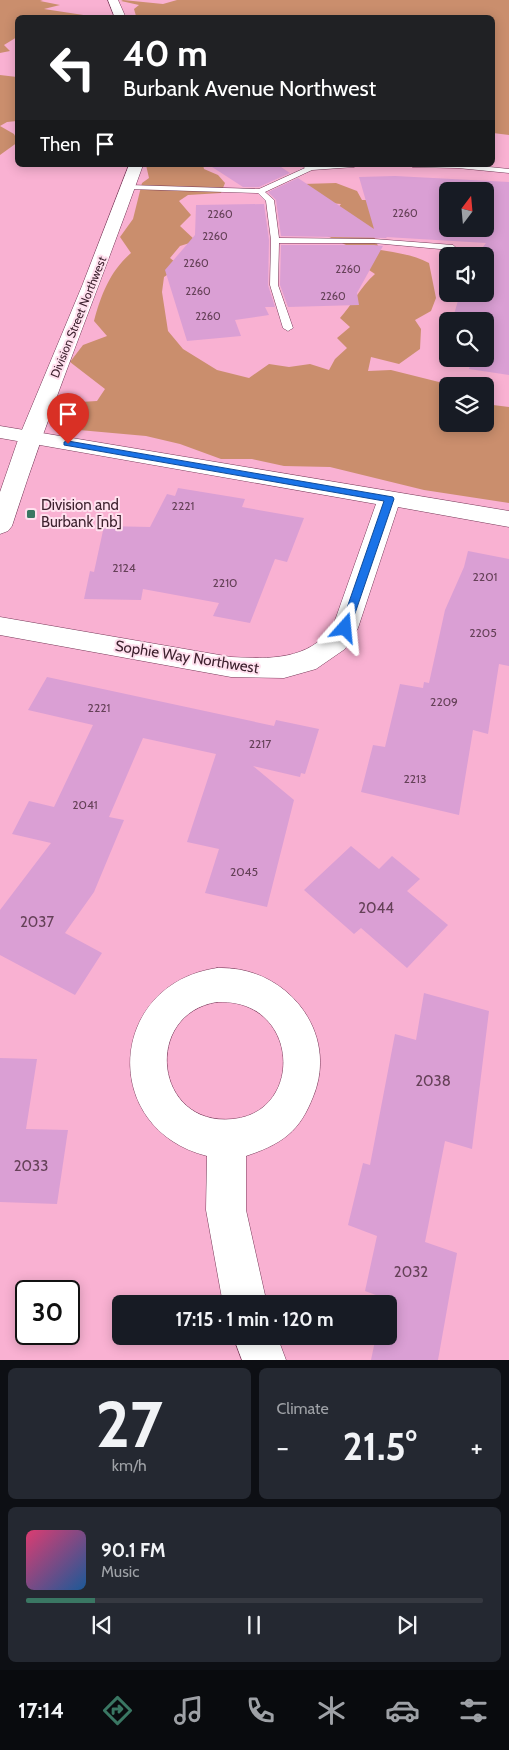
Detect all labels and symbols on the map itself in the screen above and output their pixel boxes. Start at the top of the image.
north arrow [439,182,494,238]
house number: 2260 [392,206,418,220]
house number: 2260 [207,207,233,221]
house number: 2260 [202,229,228,243]
street label: Division Street Northwest [47,254,109,380]
house number: 2260 [183,256,209,270]
house number: 2260 [335,262,361,276]
house number: 2260 [185,284,211,298]
house number: 2260 [320,289,346,303]
house number: 2260 [195,309,221,323]
pin [47,393,89,444]
place label: Division and Burbank [nb] [41,496,122,531]
house number: 2221 [172,498,194,513]
marker: Division and Burbank [nb] [25,508,37,520]
house number: 2124 [112,560,136,575]
house number: 2201 [473,569,497,584]
house number: 2210 [213,575,237,590]
position arrow [318,601,370,653]
house number: 2205 [469,625,497,640]
street label: Sophie Way Northwest [114,637,260,677]
house number: 2209 [430,694,458,709]
house number: 2221 [88,700,110,715]
house number: 2217 [249,736,271,751]
house number: 2213 [404,771,426,786]
house number: 2041 [72,797,98,812]
house number: 2045 [230,864,258,879]
house number: 2044 [358,899,394,917]
house number: 2037 [20,913,54,931]
house number: 2038 [415,1072,451,1090]
house number: 2033 [14,1157,48,1175]
house number: 2032 [394,1263,428,1281]
speed limit sign: 30 [15,1280,80,1345]

